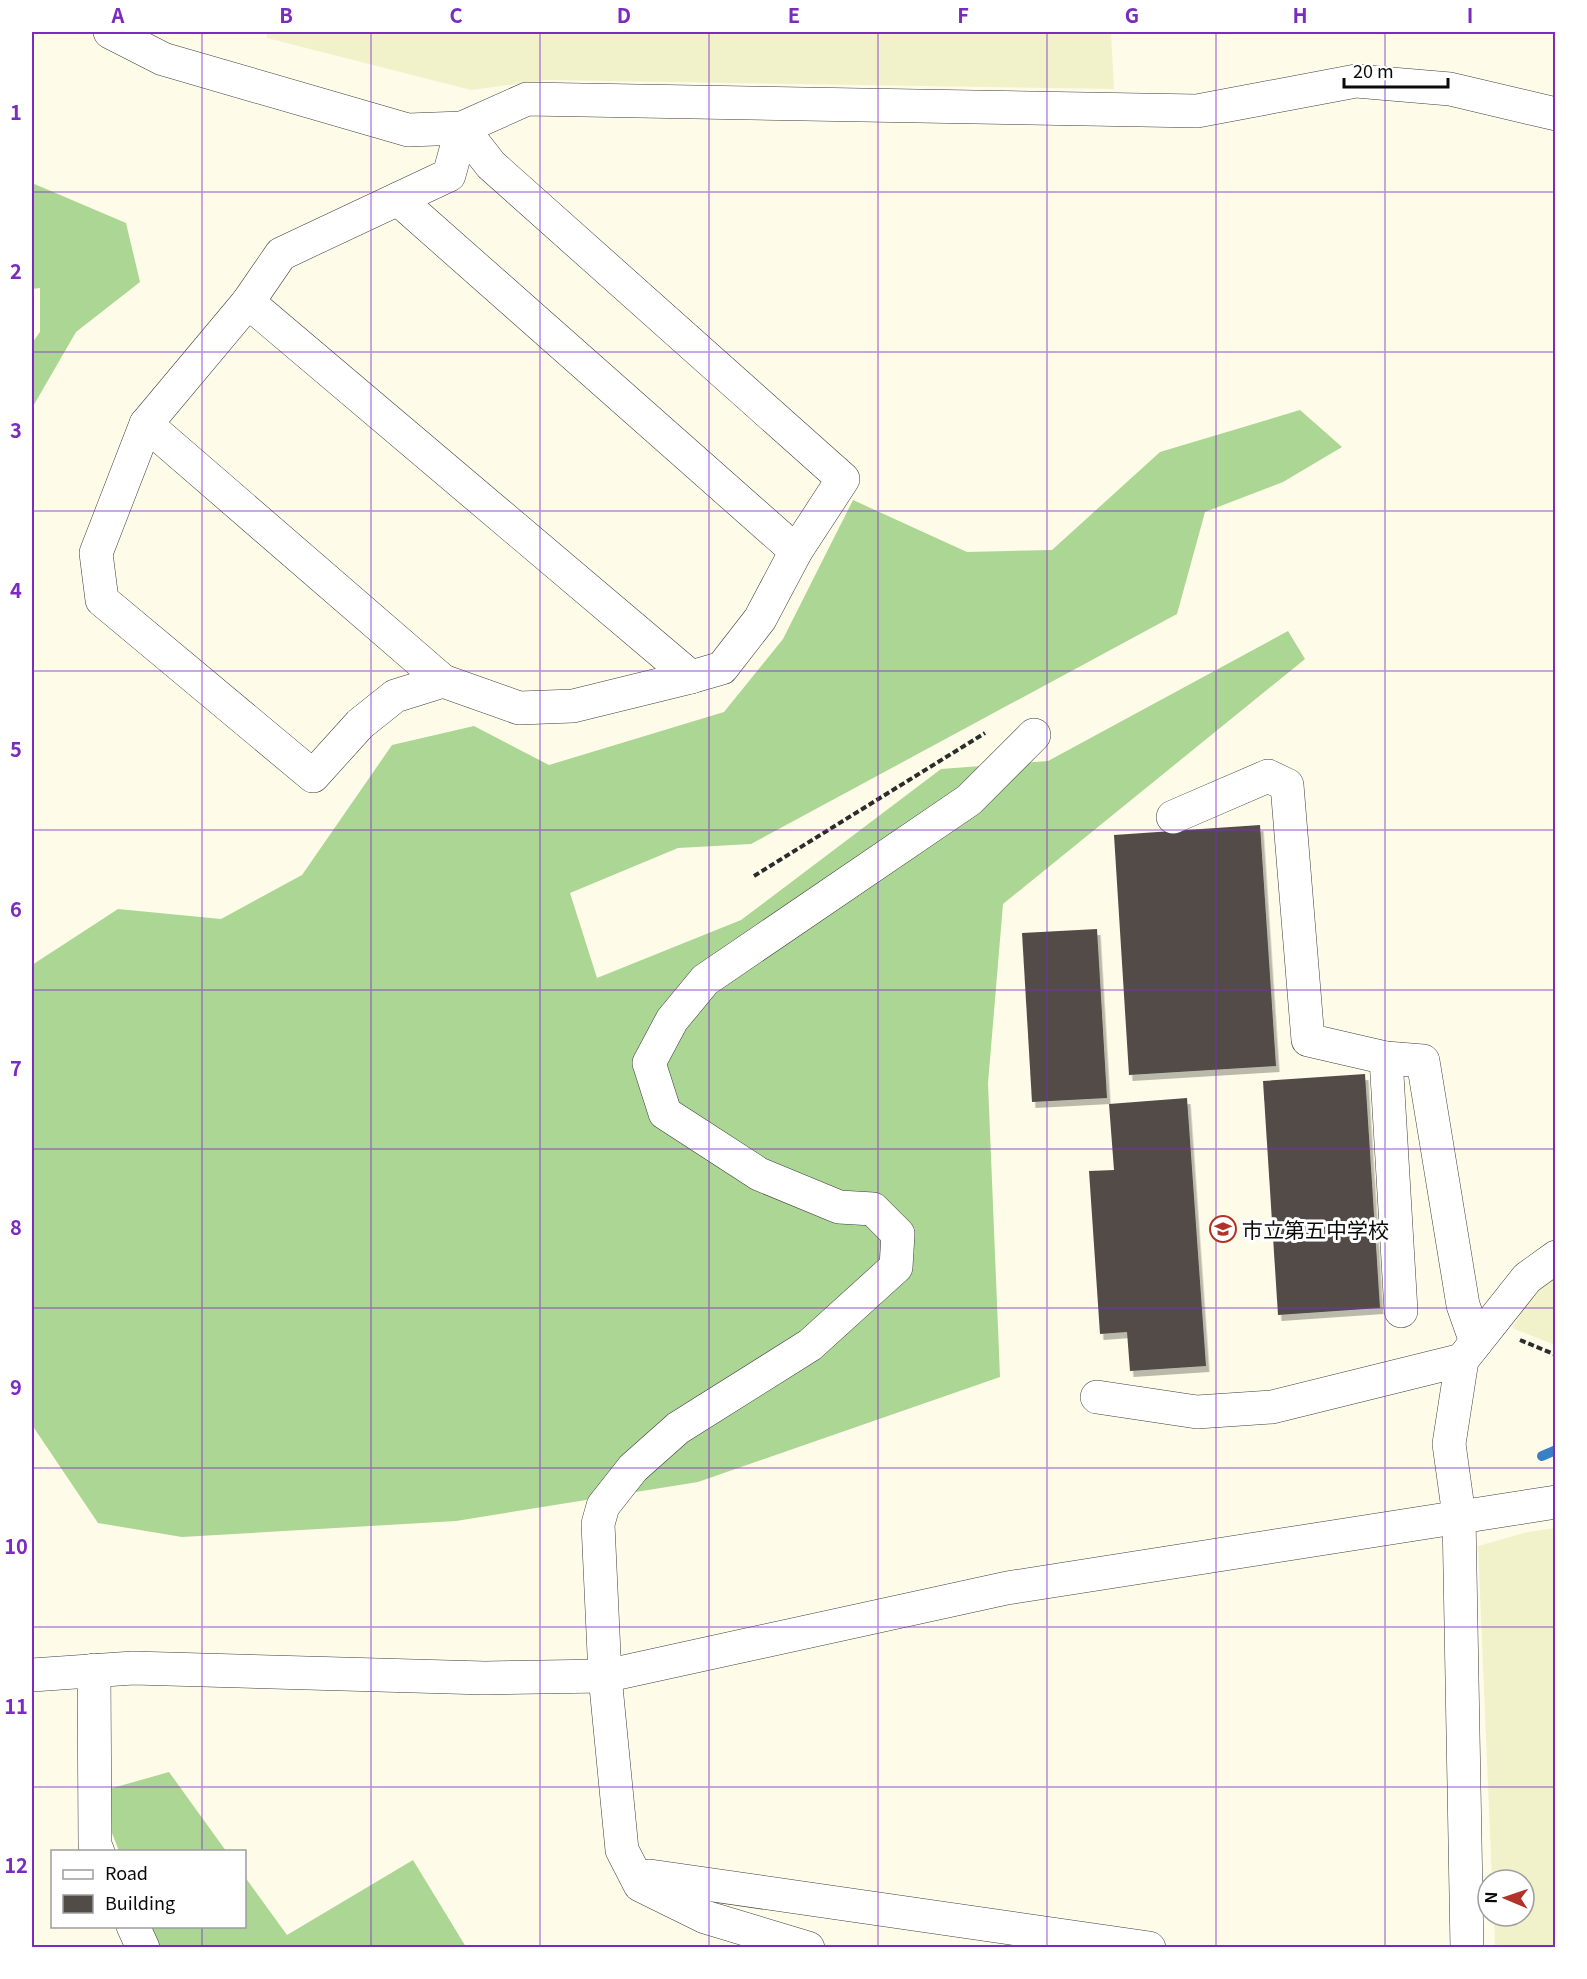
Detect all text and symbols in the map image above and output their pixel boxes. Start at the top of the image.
text: A [111,0,125,29]
text: B [279,0,293,29]
text: C [449,0,463,29]
text: D [617,0,631,29]
text: E [788,0,800,29]
text: F [957,0,969,29]
text: G [1125,0,1139,29]
text: H [1292,0,1308,29]
text: I [1467,0,1473,29]
scale bar [1344,51,1448,89]
text: 20 m [1353,57,1394,83]
text: 1 [10,97,22,126]
text: 2 [10,256,22,285]
text: 3 [10,415,22,444]
text: 4 [10,575,22,604]
text: 5 [10,734,22,763]
text: 6 [10,894,22,923]
text: 7 [10,1053,22,1082]
text: 8 [10,1212,22,1241]
school or university icon: 市立第五中学校 [1208,1214,1238,1244]
place label: 市立第五中学校 [1242,1214,1389,1244]
text: 9 [10,1372,22,1401]
text: 10 [4,1531,28,1560]
text: 11 [4,1691,28,1720]
text: 12 [4,1850,28,1879]
legend [51,1850,246,1928]
text: Road [105,1859,148,1885]
north arrow [1476,1868,1536,1928]
text: Building [105,1889,175,1915]
text: N [1478,1891,1502,1904]

